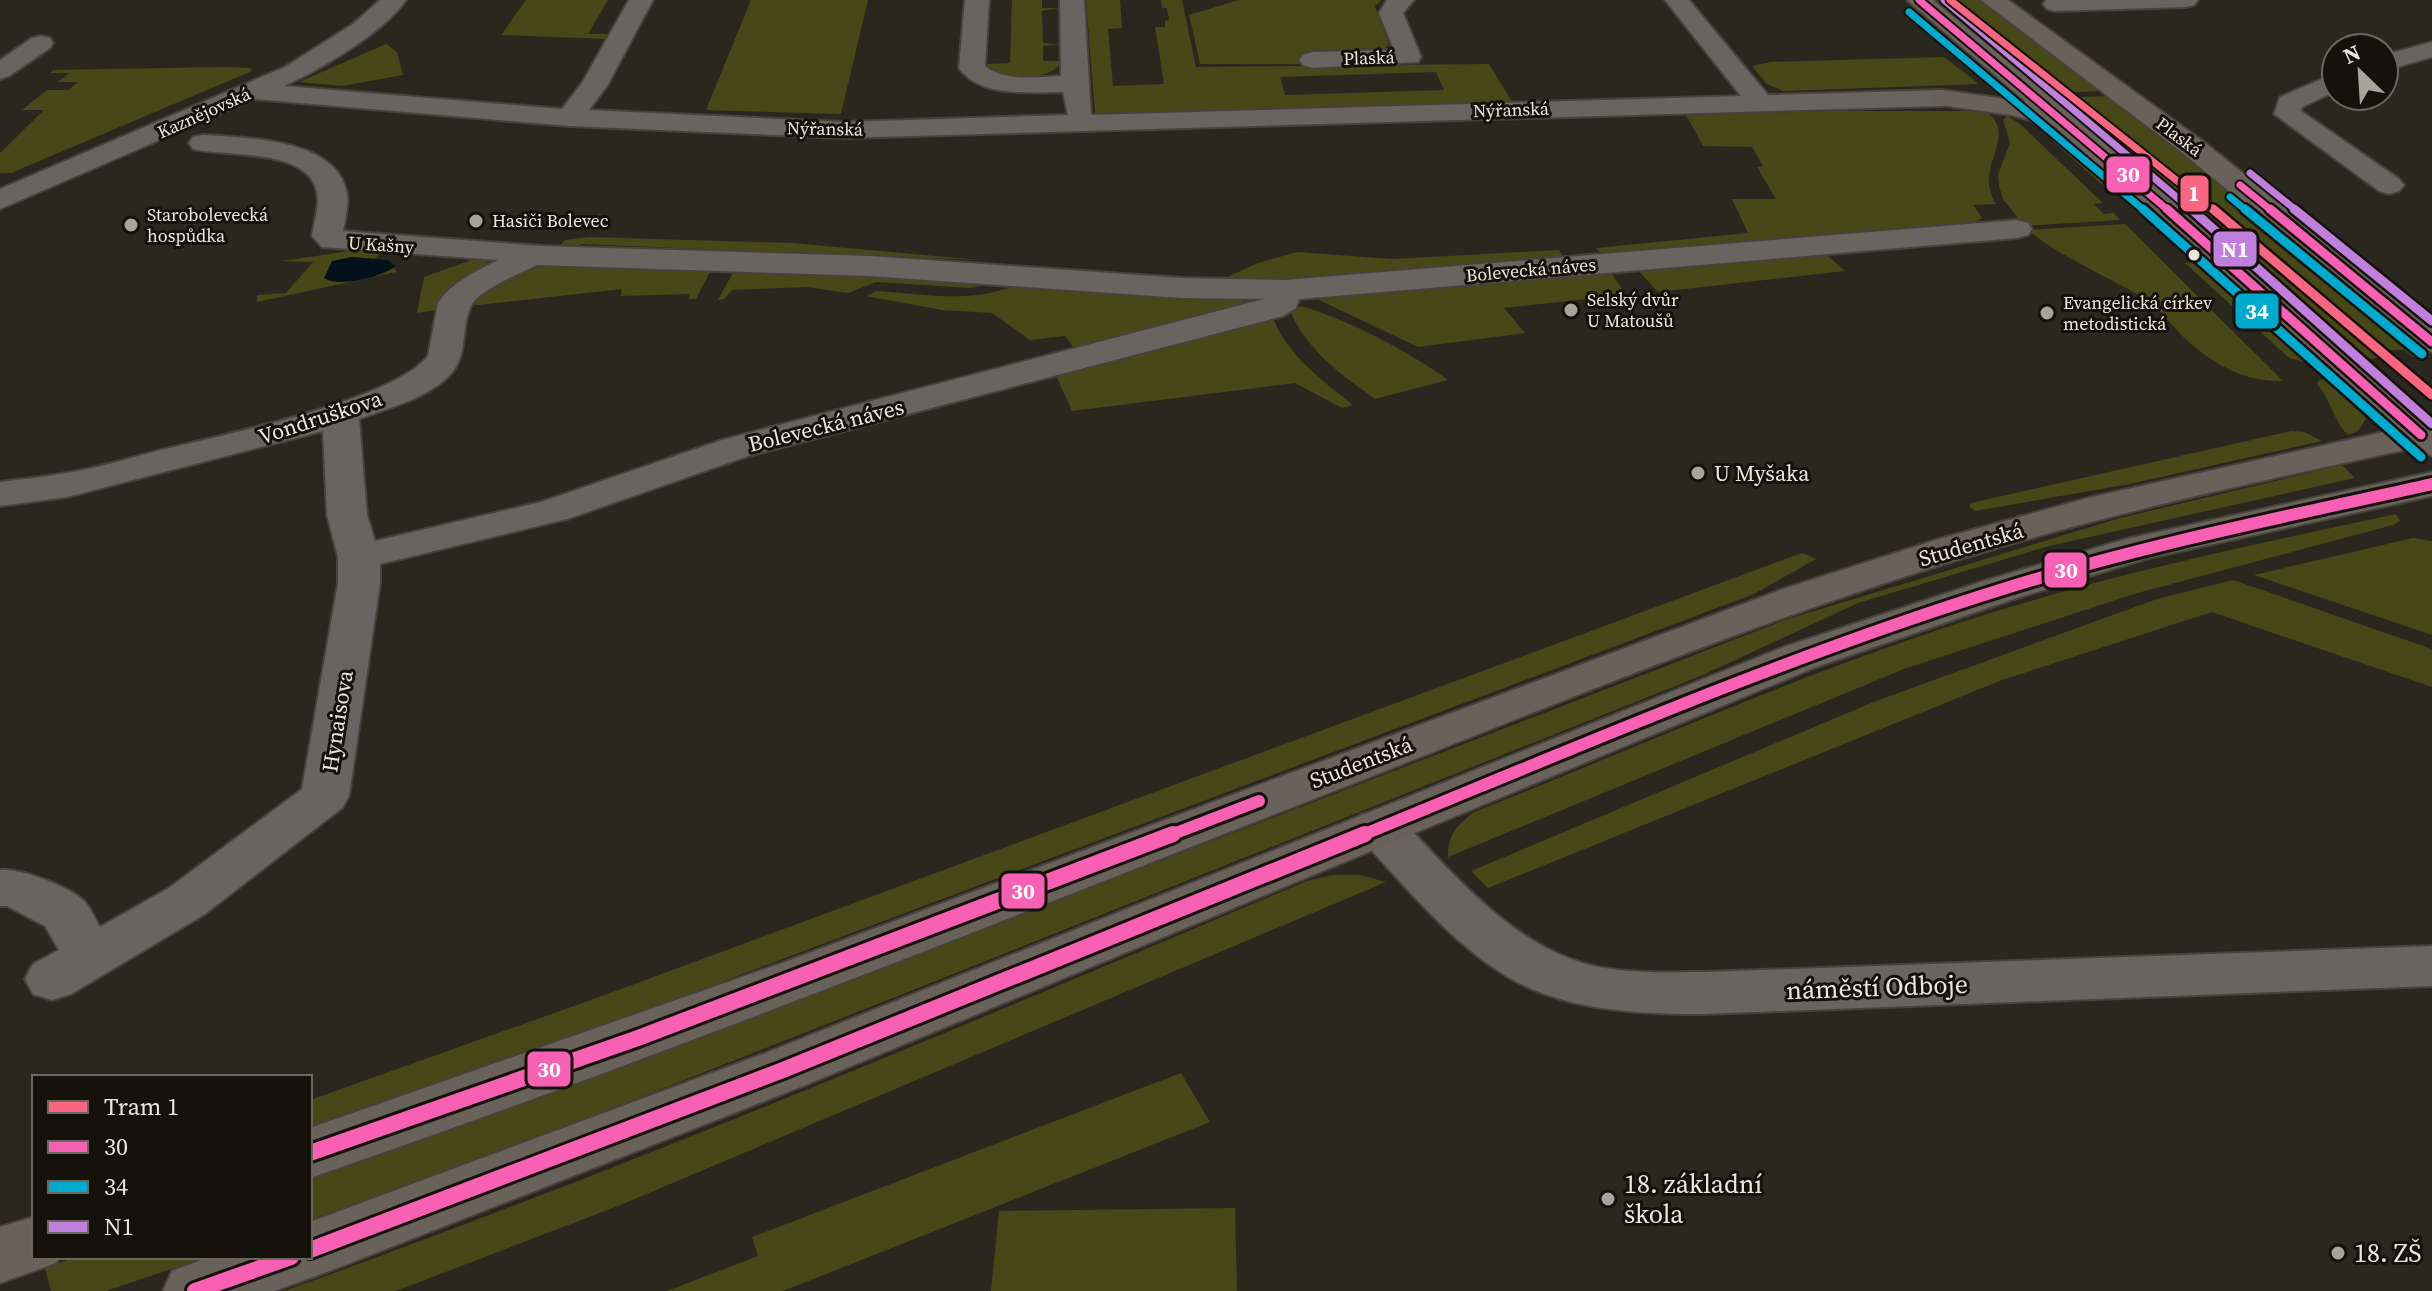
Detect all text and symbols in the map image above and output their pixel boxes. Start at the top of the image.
north arrow [2320,32,2400,112]
text: N [2338,37,2365,71]
street label: Plaská [1343,44,1396,71]
street label: Kaznějovská [153,81,255,144]
street label: Nýřanská [1473,96,1550,123]
street label: Plaská [2151,111,2208,163]
street label: Nýřanská [787,115,864,142]
line badge: 30 [2105,155,2151,194]
text: 30 [2116,159,2140,189]
line badge: 1 [2179,174,2210,213]
text: 1 [2188,178,2200,208]
place label: Starobolevecká hospůdka [147,202,269,248]
place label: Hasiči Bolevec [492,208,609,233]
marker: Hasiči Bolevec [467,212,485,230]
marker: Starobolevecká hospůdka [122,216,140,234]
street label: U Kašny [347,230,415,259]
line badge: N1 [2212,230,2258,268]
text: N1 [2221,234,2249,264]
unlabelled marker [2186,247,2202,263]
street label: Bolevecká náves [1465,251,1597,288]
place label: Selský dvůr U Matoušů [1587,287,1679,333]
place label: Evangelická církev metodistická [2063,290,2212,336]
line badge: 34 [2234,292,2280,330]
text: 34 [2245,296,2269,326]
marker: Selský dvůr U Matoušů [1562,301,1580,319]
marker: Evangelická církev metodistická [2038,304,2056,322]
street label: Vondruškova [254,383,386,451]
street label: Bolevecká náves [745,391,907,459]
place label: U Myšaka [1714,458,1810,488]
marker: U Myšaka [1689,464,1707,482]
street label: Studentská [1915,515,2028,573]
line badge: 30 [2043,551,2088,589]
text: 30 [2054,555,2078,585]
street label: Hynaisova [314,667,360,774]
street label: Studentská [1305,728,1417,795]
line badge: 30 [1000,872,1046,910]
text: 30 [1011,876,1035,906]
street label: náměstí Odboje [1785,966,1969,1008]
line badge: 30 [526,1050,572,1088]
text: 30 [537,1054,561,1084]
legend [32,1075,312,1259]
text: Tram 1 [104,1090,179,1123]
text: 30 [104,1130,128,1163]
place label: 18. základní škola [1624,1166,1762,1232]
text: 34 [104,1170,128,1203]
marker: 18. základní škola [1599,1190,1617,1208]
text: N1 [104,1210,134,1243]
place label: 18. ZŠ [2354,1235,2422,1271]
marker: 18. ZŠ [2329,1244,2347,1262]

